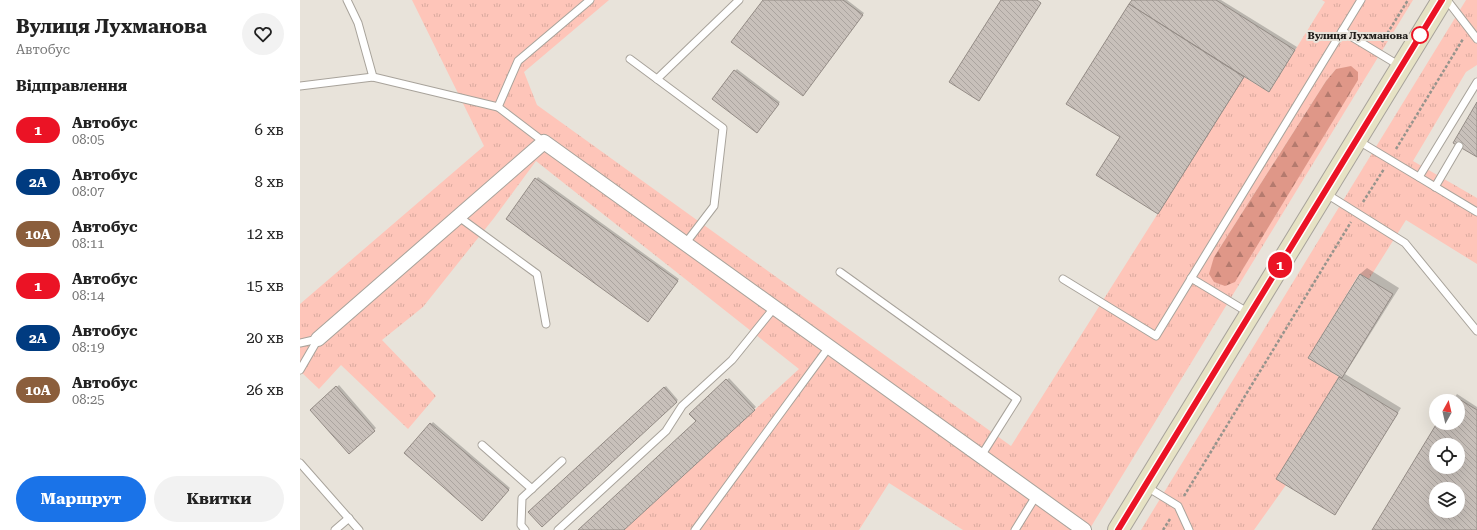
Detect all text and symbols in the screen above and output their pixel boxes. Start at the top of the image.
button: heart [242,13,284,55]
text: Вулиця Лухманова [16,15,207,38]
marker: Вулиця Лухманова [1411,26,1429,44]
place label: Вулиця Лухманова [1308,30,1408,41]
text: Автобус [16,42,70,57]
text: Відправлення [16,77,127,95]
text: Автобус [72,114,138,132]
text: 6 хв [255,121,284,139]
text: 1 [34,122,42,138]
text: 08:05 [72,132,104,147]
text: Автобус [72,166,138,184]
text: 8 хв [255,173,284,191]
text: 2А [29,174,47,190]
text: 08:07 [72,184,104,199]
text: Автобус [72,218,138,236]
text: 12 хв [246,225,284,243]
text: 10А [25,226,51,242]
text: 08:11 [72,236,104,251]
line badge: 1 [1267,252,1293,278]
text: 1 [1276,257,1284,273]
text: Автобус [72,270,138,288]
text: 15 хв [246,277,284,295]
text: 1 [34,278,42,294]
text: 08:14 [72,288,104,303]
text: Автобус [72,322,138,340]
text: 20 хв [246,329,284,347]
text: 2А [29,330,47,346]
text: 08:19 [72,340,104,355]
text: Автобус [72,374,138,392]
text: 26 хв [246,381,284,399]
text: 10А [25,382,51,398]
text: 08:25 [72,392,104,407]
north arrow [1429,394,1465,430]
map controls [1429,394,1465,518]
button: locate [1429,438,1465,474]
button: Маршрут [16,476,146,522]
button: Квитки [154,476,284,522]
button: layers [1429,482,1465,518]

